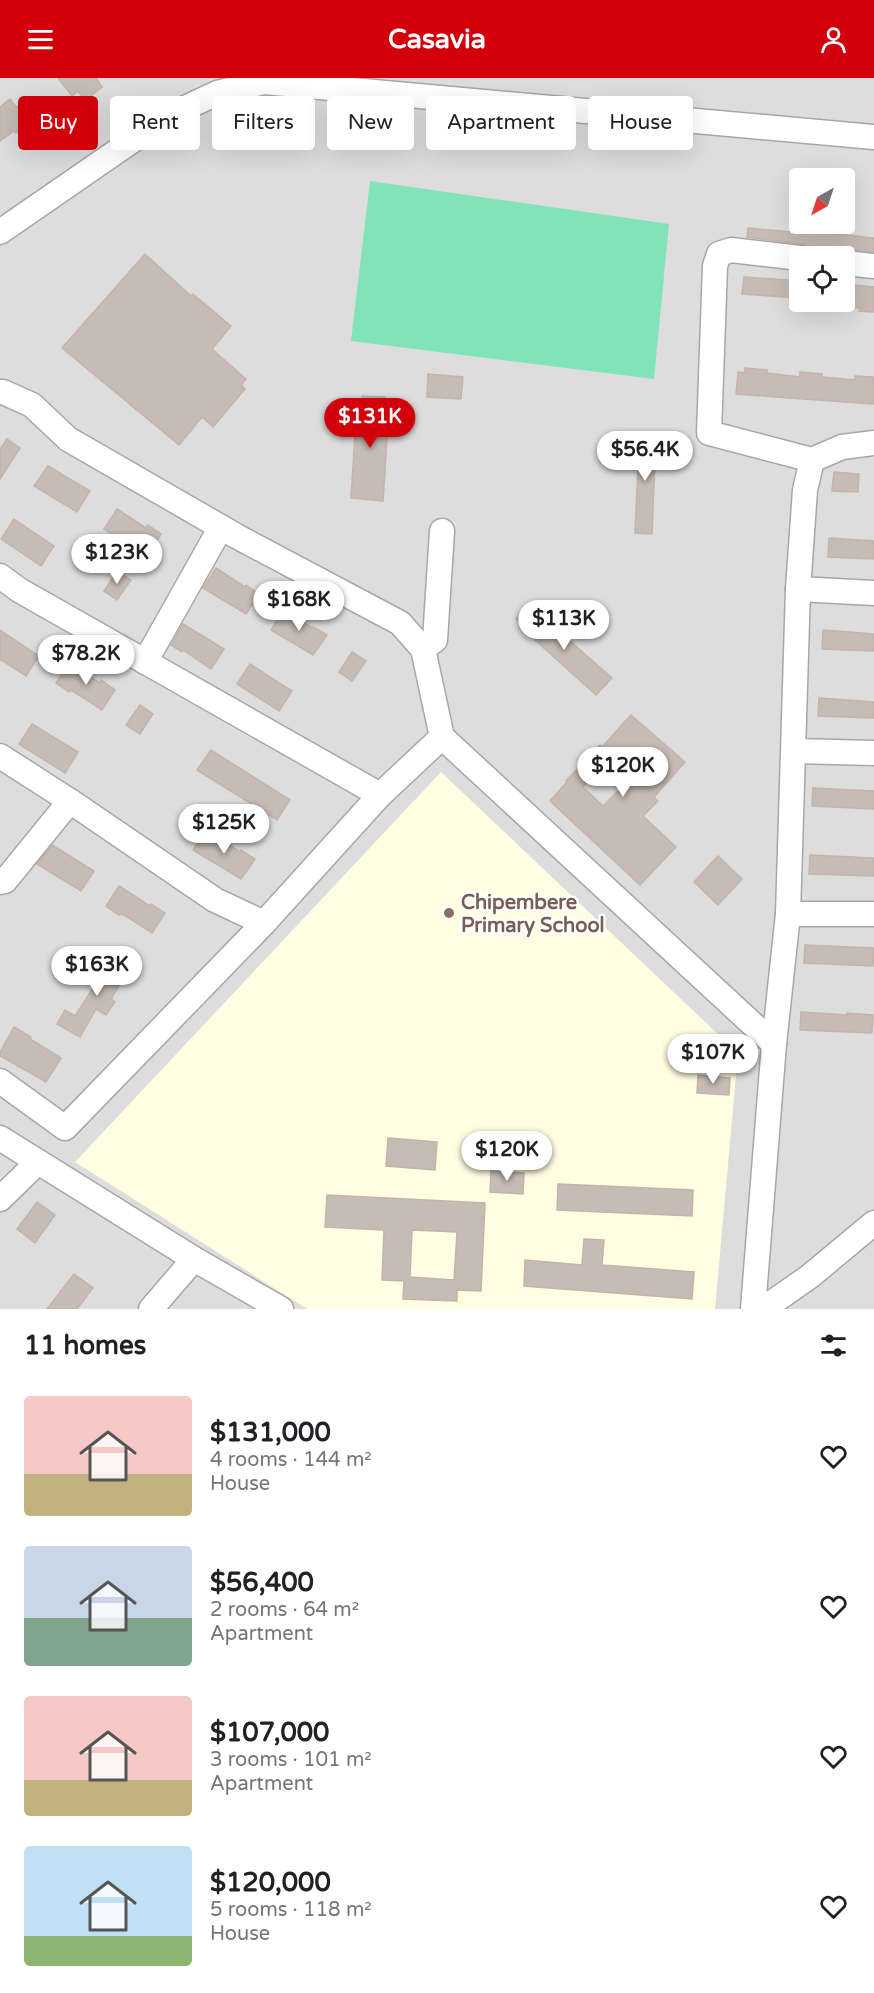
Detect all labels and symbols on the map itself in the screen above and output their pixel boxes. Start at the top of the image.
north arrow [789,168,855,234]
pin: $131K [328,398,412,449]
pin: $56.4K [596,431,694,482]
pin: $123K [75,534,159,585]
pin: $168K [257,581,341,632]
pin: $113K [522,600,606,651]
pin: $78.2K [37,635,135,686]
pin: $120K [581,747,665,798]
pin: $125K [182,804,266,855]
place label: Chipembere Primary School [461,891,605,938]
marker: Chipembere Primary School [442,906,456,920]
pin: $163K [55,946,139,997]
pin: $107K [671,1034,755,1085]
pin: $120K [465,1131,549,1182]

